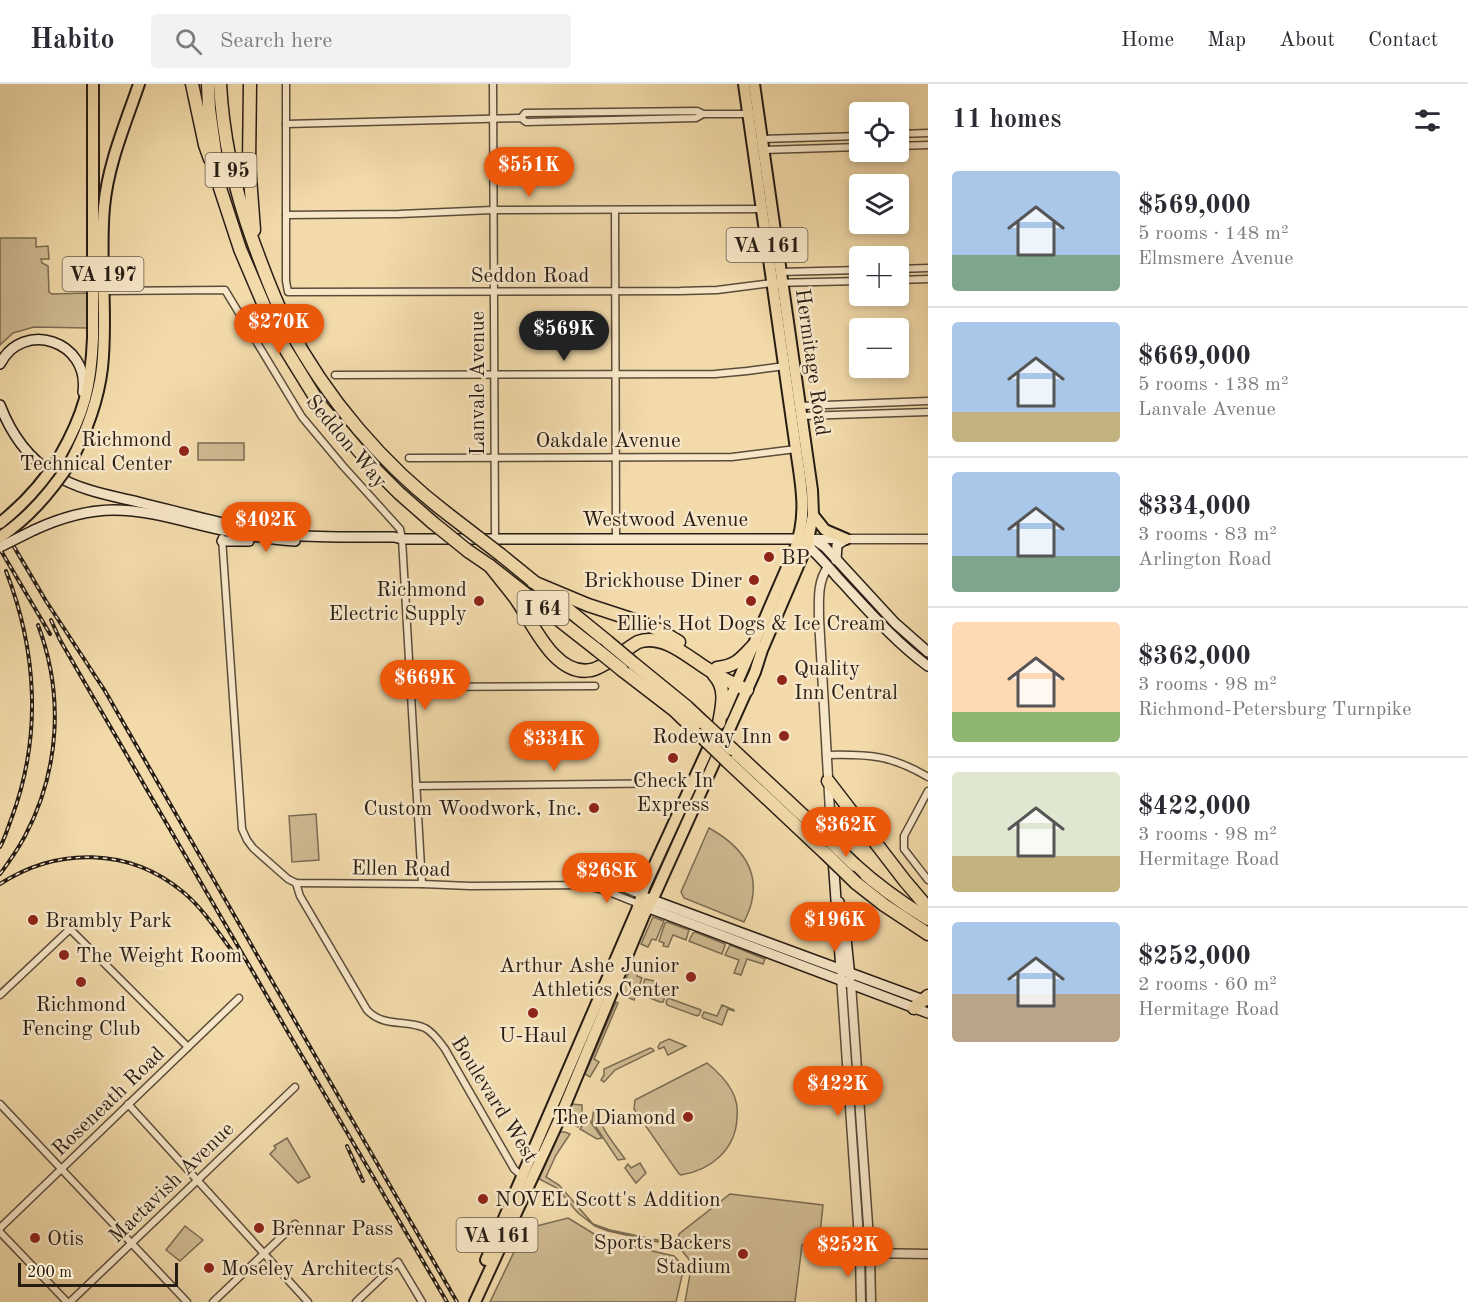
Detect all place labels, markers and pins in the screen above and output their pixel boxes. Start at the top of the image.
pin: $551K [487,147,571,198]
pin: $270K [237,304,321,355]
pin: $569K [522,311,606,362]
place label: Richmond Technical Center [19,430,172,475]
marker: Richmond Technical Center [177,444,191,458]
pin: $402K [224,502,308,553]
place label: BP [781,548,810,569]
marker: BP [762,550,776,564]
place label: Brickhouse Diner [584,571,742,592]
marker: Brickhouse Diner [747,573,761,587]
place label: Richmond Electric Supply [329,580,467,625]
marker: Richmond Electric Supply [472,594,486,608]
marker: Ellie's Hot Dogs & Ice Cream [744,594,758,608]
place label: Ellie's Hot Dogs & Ice Cream [616,614,886,635]
place label: Quality Inn Central [794,659,898,704]
pin: $669K [383,660,467,711]
marker: Quality Inn Central [775,673,789,687]
pin: $334K [512,721,596,772]
place label: Rodeway Inn [652,727,772,748]
marker: Rodeway Inn [777,729,791,743]
marker: Check In Express [666,751,680,765]
place label: Check In Express [633,771,713,816]
place label: Custom Woodwork, Inc. [363,799,582,820]
marker: Custom Woodwork, Inc. [587,801,601,815]
pin: $362K [804,807,888,858]
pin: $268K [565,853,649,904]
pin: $196K [793,902,877,953]
place label: Brambly Park [45,911,172,932]
marker: Brambly Park [26,913,40,927]
place label: The Weight Room [76,946,242,967]
marker: The Weight Room [57,948,71,962]
place label: Arthur Ashe Junior Athletics Center [499,956,679,1001]
marker: Arthur Ashe Junior Athletics Center [684,970,698,984]
marker: Richmond Fencing Club [74,975,88,989]
place label: Richmond Fencing Club [22,995,140,1040]
marker: U-Haul [526,1006,540,1020]
place label: U-Haul [499,1026,567,1047]
pin: $422K [796,1066,880,1117]
place label: The Diamond [552,1108,676,1129]
marker: The Diamond [681,1110,695,1124]
place label: NOVEL Scott's Addition [495,1190,721,1211]
marker: NOVEL Scott's Addition [476,1192,490,1206]
place label: Brennar Pass [271,1219,393,1240]
marker: Brennar Pass [252,1221,266,1235]
pin: $252K [806,1227,890,1278]
place label: Otis [47,1229,84,1250]
marker: Otis [28,1231,42,1245]
place label: Sports Backers Stadium [593,1233,731,1278]
marker: Sports Backers Stadium [736,1247,750,1261]
place label: Moseley Architects [221,1259,394,1280]
marker: Moseley Architects [202,1261,216,1275]

